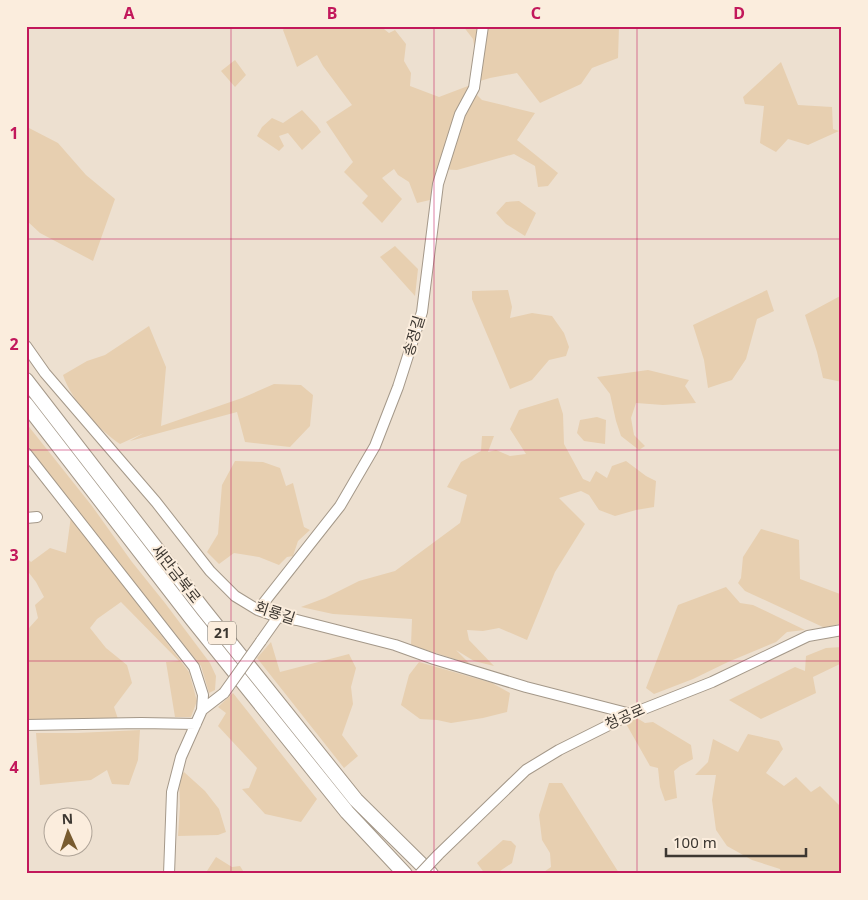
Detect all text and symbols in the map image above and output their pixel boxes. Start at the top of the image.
text: A [123,2,135,24]
text: B [327,2,337,24]
text: C [531,2,541,24]
text: D [733,2,745,24]
text: 1 [9,122,19,144]
street label: 송정길 [397,313,429,358]
text: 2 [9,333,19,355]
street label: 새만금북로 [148,540,206,607]
text: 3 [9,544,19,566]
street label: 회룡길 [253,596,298,628]
road number: 21 [208,622,236,644]
street label: 청공로 [602,699,648,734]
text: 4 [9,756,19,778]
north arrow [42,808,92,858]
text: N [61,809,73,828]
scale bar [666,825,806,857]
text: 100 m [673,832,717,852]

